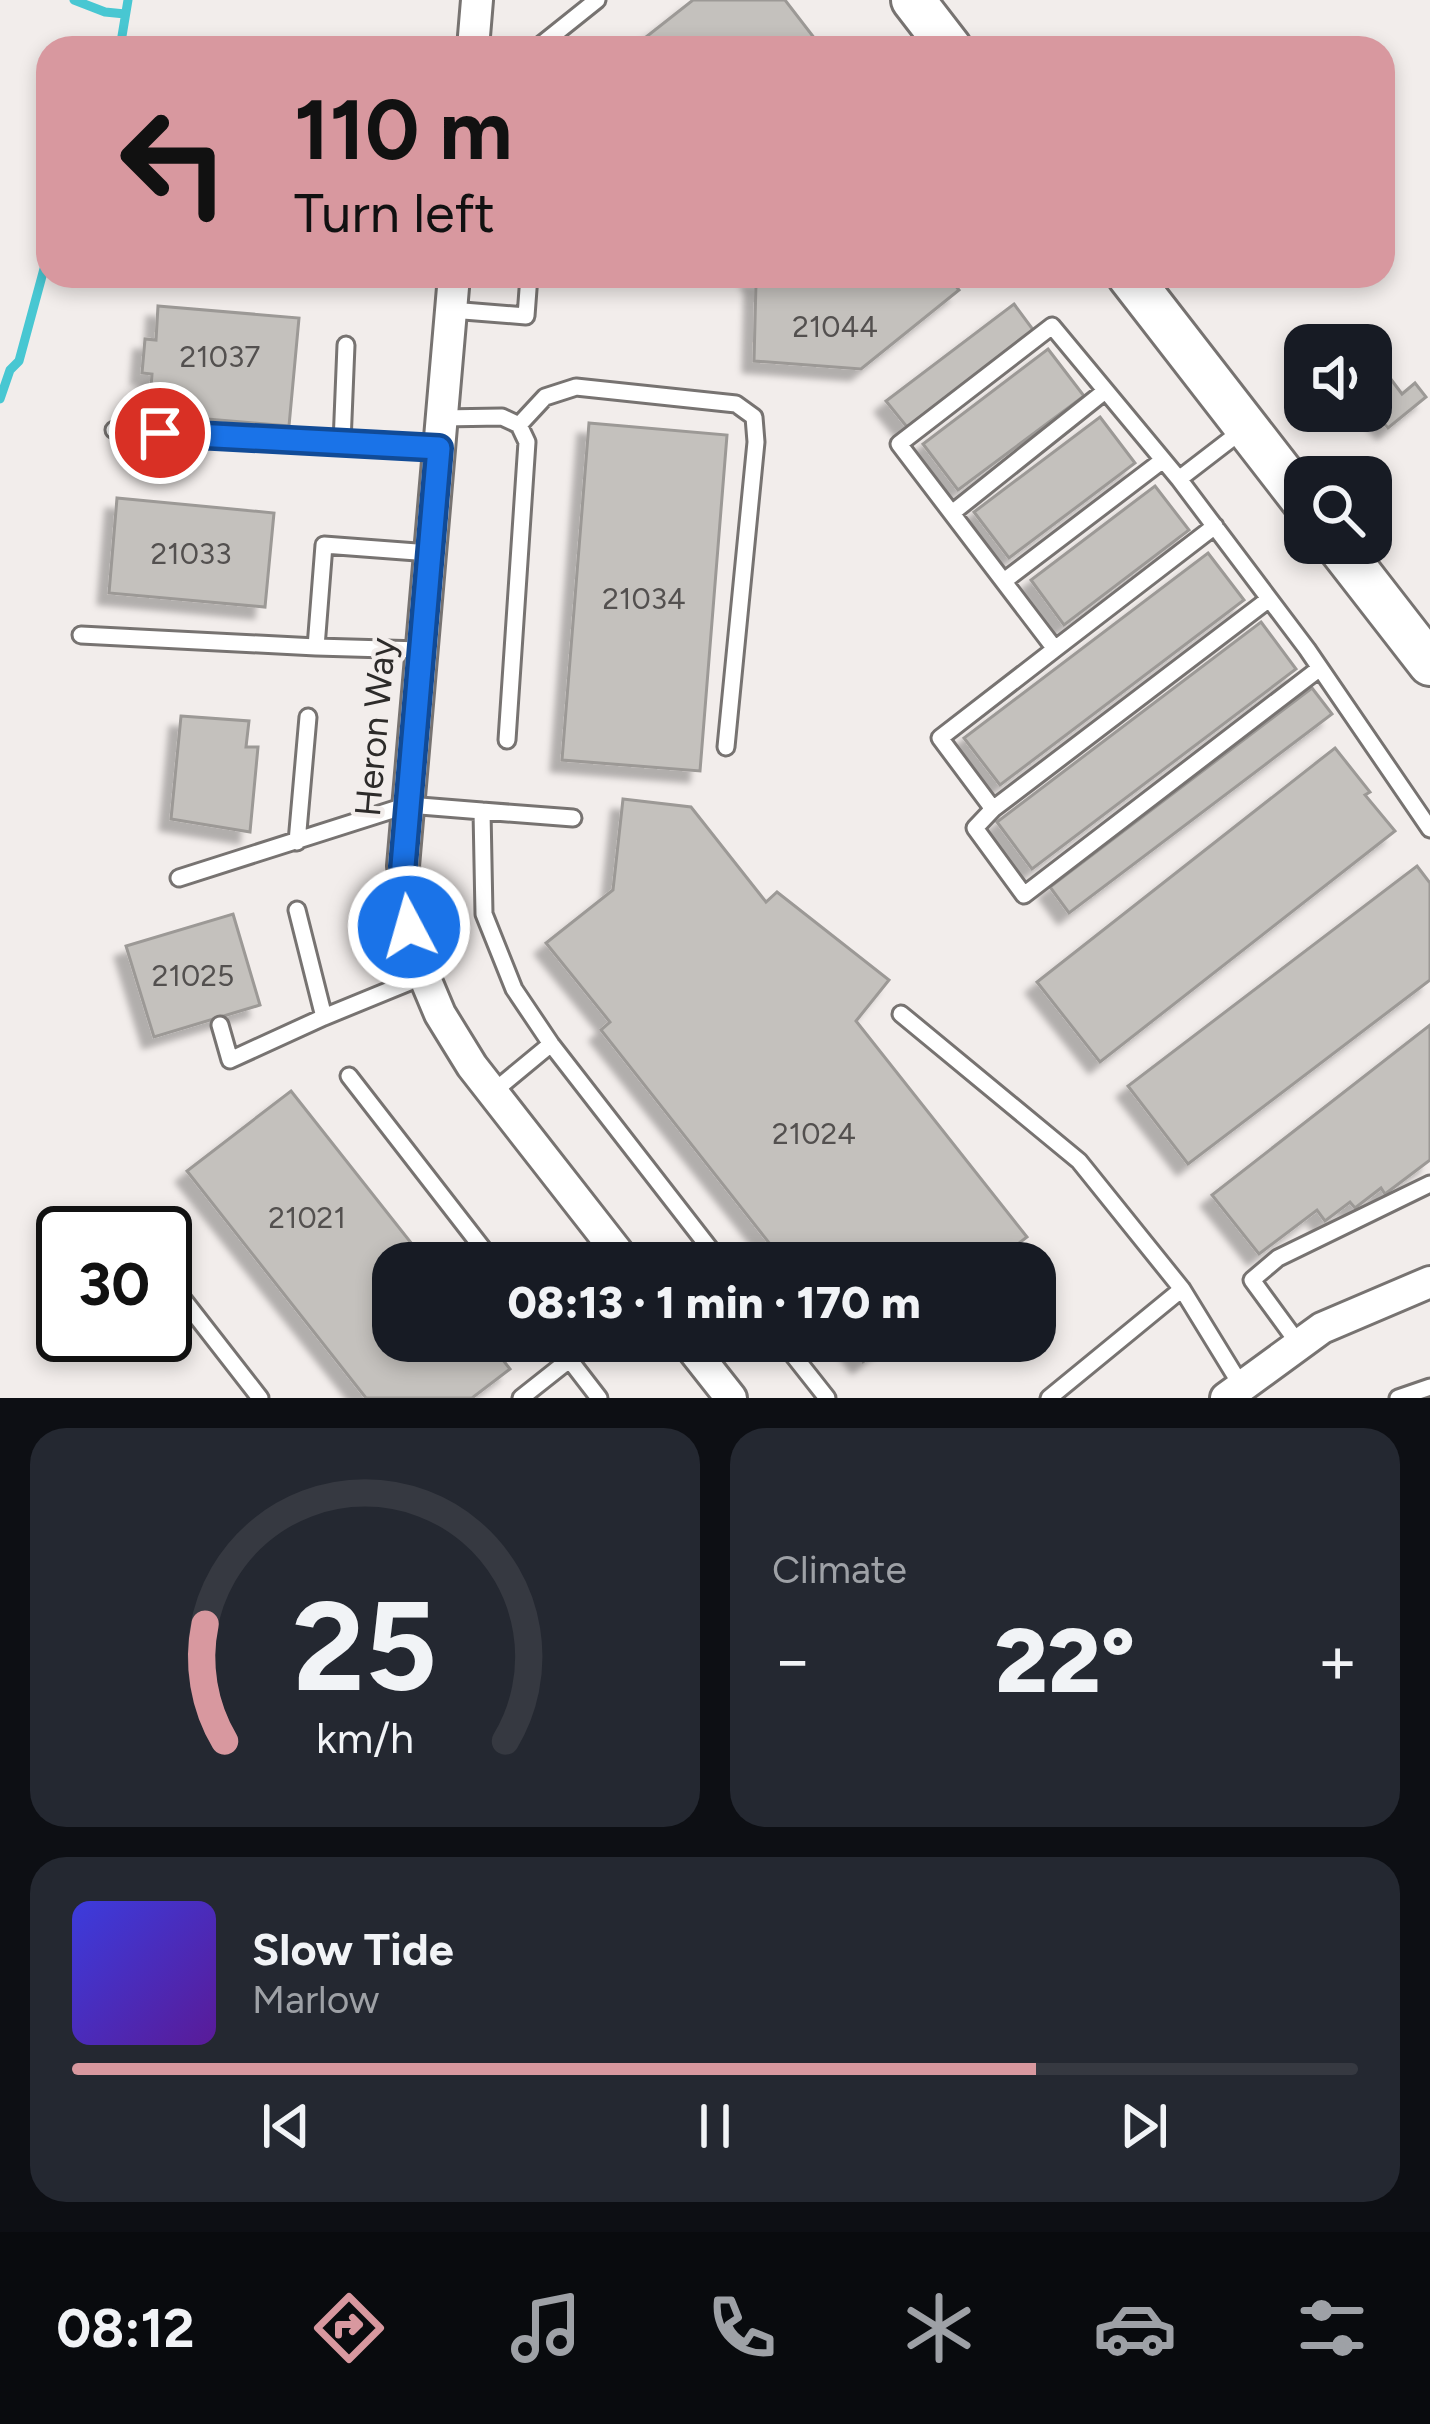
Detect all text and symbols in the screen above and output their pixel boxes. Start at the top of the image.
text: 110 m [294,79,513,180]
icon: left [96,84,252,240]
text: Turn left [294,181,495,246]
house number: 21044 [792,308,878,345]
map controls [1284,324,1392,564]
button: sound [1284,324,1392,432]
house number: 21037 [180,338,260,375]
pin [109,382,211,484]
icon: arrive [127,400,193,466]
button: search [1284,456,1392,564]
house number: 21033 [150,535,232,572]
house number: 21034 [602,580,686,617]
street label: Heron Way [346,636,404,818]
position arrow [346,864,472,990]
house number: 21025 [152,957,234,994]
house number: 21024 [772,1115,856,1152]
house number: 21021 [268,1199,346,1236]
speed limit sign: 30 [36,1206,192,1362]
text: 08:13 · 1 min · 170 m [507,1275,921,1329]
text: Climate [772,1546,907,1593]
text: 25 [293,1571,437,1721]
text: 22° [995,1606,1135,1715]
text: − [772,1620,813,1700]
text: + [1317,1620,1358,1700]
text: km/h [316,1711,414,1763]
text: Slow Tide [252,1922,454,1976]
text: Marlow [252,1976,379,2023]
icon: previous [253,2093,319,2159]
icon: pause [682,2093,748,2159]
icon: next [1111,2093,1177,2159]
icon: directions [307,2286,391,2370]
icon: music [504,2286,588,2370]
icon: phone [700,2286,784,2370]
icon: climate [897,2286,981,2370]
icon: car [1093,2286,1177,2370]
icon: filters [1290,2286,1374,2370]
text: 08:12 [56,2296,195,2361]

